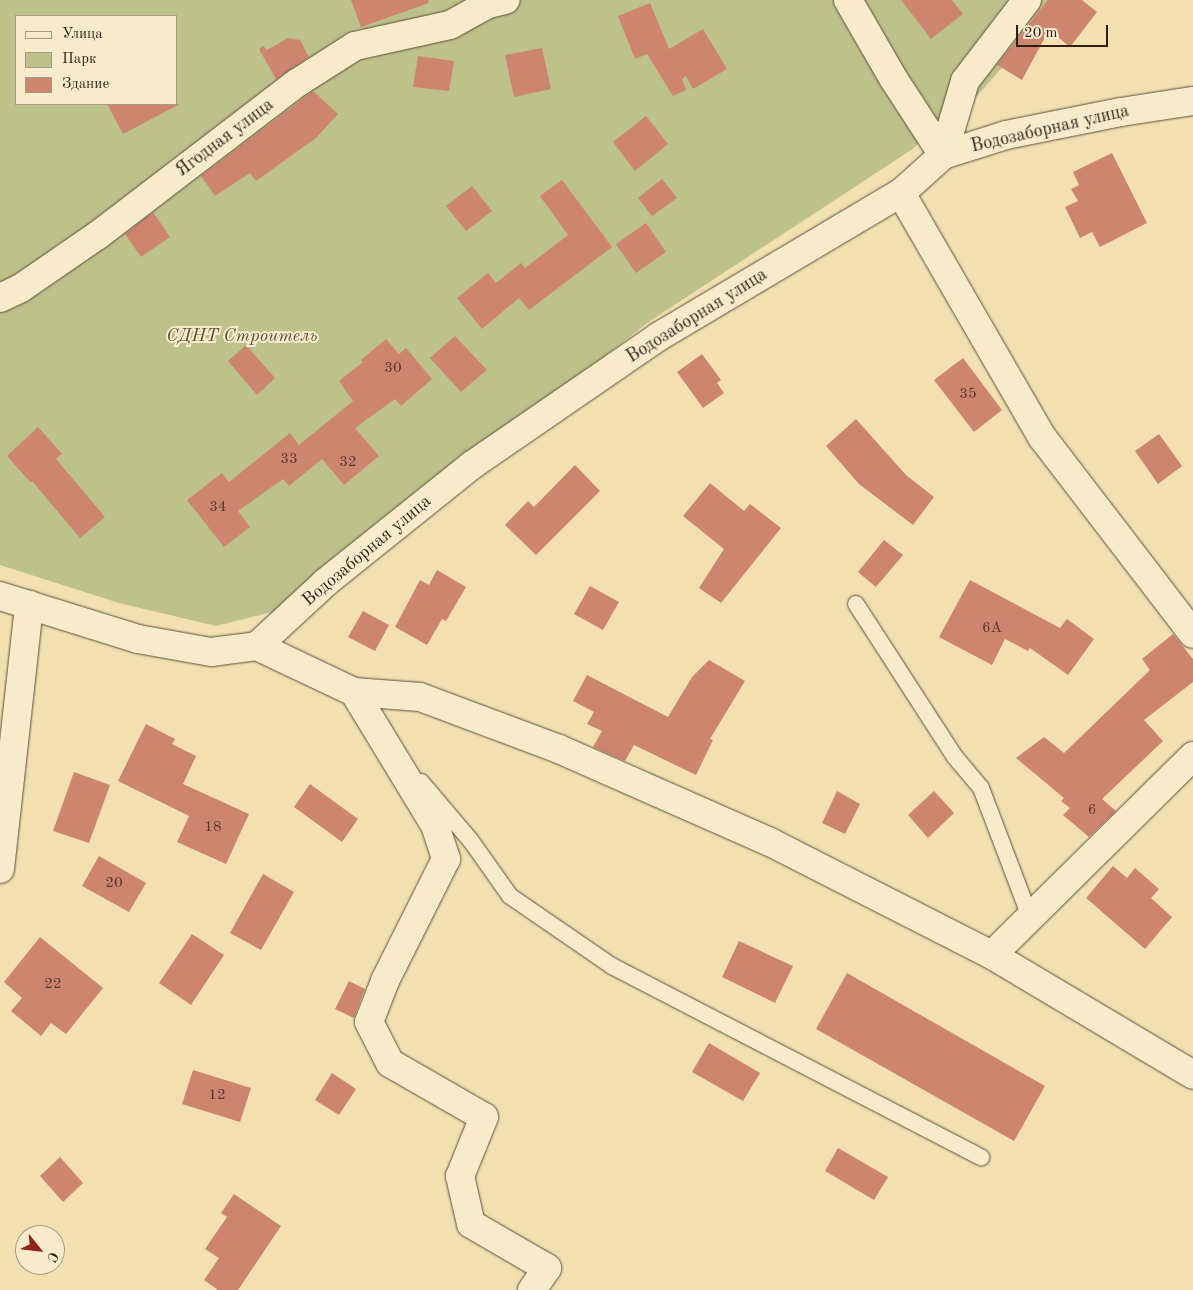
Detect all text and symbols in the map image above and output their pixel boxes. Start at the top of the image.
legend [15,15,178,105]
scale bar [1018,15,1110,47]
text: 20 m [1024,26,1058,41]
text: Улица [62,27,103,42]
text: Парк [62,52,97,67]
text: Здание [62,77,109,92]
street label: Ягодная улица [172,94,278,182]
street label: Водозаборная улица [969,100,1131,158]
street label: Водозаборная улица [623,264,771,368]
park label: СДНТ Строитель [166,325,318,347]
house number: 30 [384,360,402,378]
house number: 35 [959,386,977,404]
house number: 33 [280,451,298,469]
house number: 32 [339,454,357,472]
street label: Водозаборная улица [298,491,436,611]
house number: 34 [209,499,227,517]
house number: 6А [982,620,1002,638]
house number: 6 [1088,802,1096,820]
house number: 18 [204,819,222,837]
house number: 20 [105,875,123,893]
house number: 22 [44,976,62,994]
house number: 12 [208,1087,226,1105]
north arrow [15,1225,65,1275]
text: С [44,1249,61,1264]

